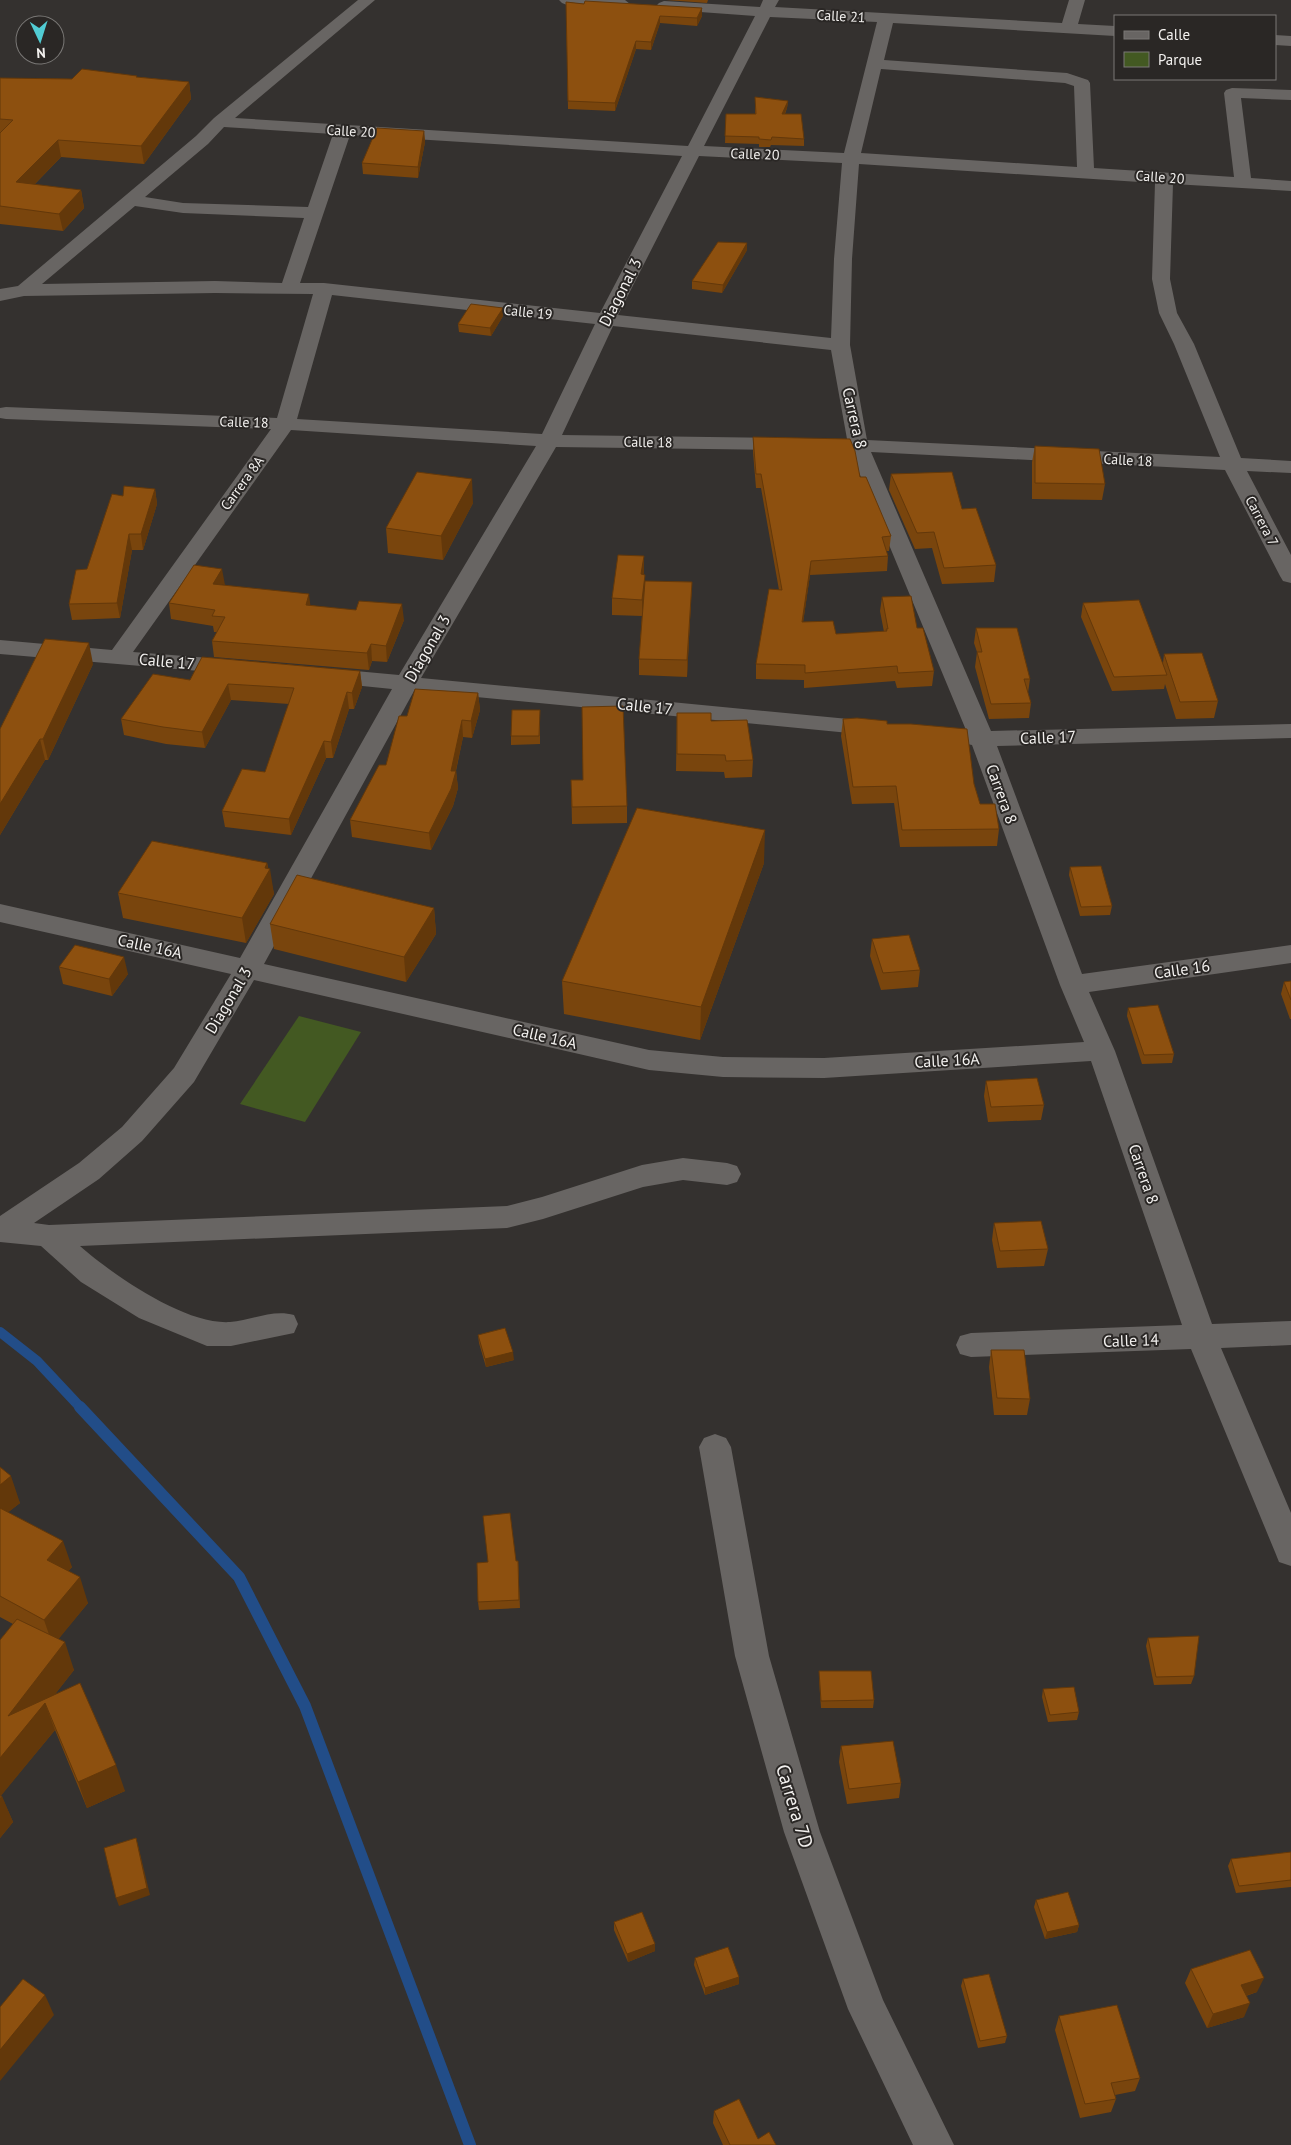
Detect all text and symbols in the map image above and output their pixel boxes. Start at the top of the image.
street label: Calle 21 [816,6,866,26]
north arrow [15,15,65,65]
legend [1114,15,1276,80]
text: Calle [1158,25,1190,44]
text: N [36,44,46,62]
text: Parque [1158,50,1202,69]
street label: Calle 20 [326,121,376,141]
street label: Calle 20 [730,144,780,164]
street label: Calle 20 [1135,166,1185,188]
street label: Diagonal 3 [594,254,646,330]
street label: Calle 19 [503,300,553,324]
street label: Carrera 8 [838,385,872,451]
street label: Calle 18 [219,412,269,432]
street label: Calle 18 [623,433,673,451]
street label: Calle 18 [1103,450,1153,470]
street label: Carrera 8A [216,452,268,514]
street label: Carrera 7 [1241,493,1283,549]
street label: Diagonal 3 [400,611,454,685]
street label: Calle 17 [138,649,196,673]
street label: Calle 17 [616,693,674,719]
street label: Calle 17 [1020,726,1076,748]
street label: Carrera 8 [982,761,1022,827]
street label: Calle 16A [116,929,185,963]
street label: Calle 16 [1153,955,1211,983]
street label: Diagonal 3 [200,963,256,1037]
street label: Calle 16A [511,1019,580,1053]
street label: Calle 16A [914,1048,981,1072]
street label: Carrera 8 [1124,1141,1164,1207]
street label: Calle 14 [1103,1329,1160,1351]
street label: Carrera 7D [771,1761,819,1851]

